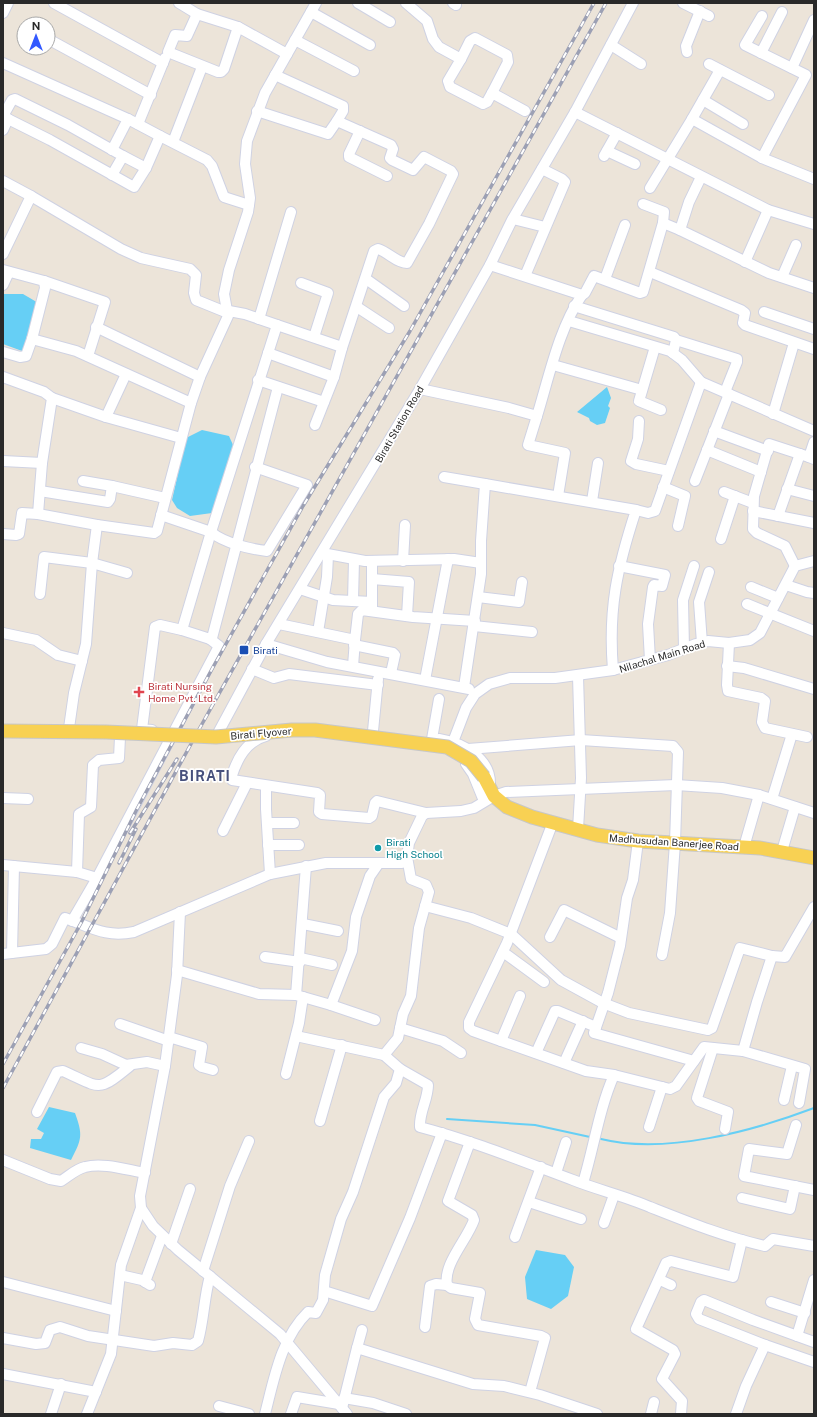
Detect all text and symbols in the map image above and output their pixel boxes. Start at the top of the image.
north arrow [16,16,56,56]
text: N [32,20,40,32]
street label: Birati Station Road [372,383,426,465]
street label: Nilachal Main Road [617,637,707,675]
marker: Birati [238,644,250,656]
place label: Birati [253,644,278,656]
place label: Birati Nursing Home Pvt. Ltd. [148,680,215,704]
marker: Birati Nursing Home Pvt. Ltd. [133,686,145,698]
street label: Birati Flyover [230,724,292,742]
district label: BIRATI [179,768,231,784]
street label: Madhusudan Banerjee Road [609,831,739,853]
place label: Birati High School [386,836,443,860]
marker: Birati High School [373,843,383,853]

